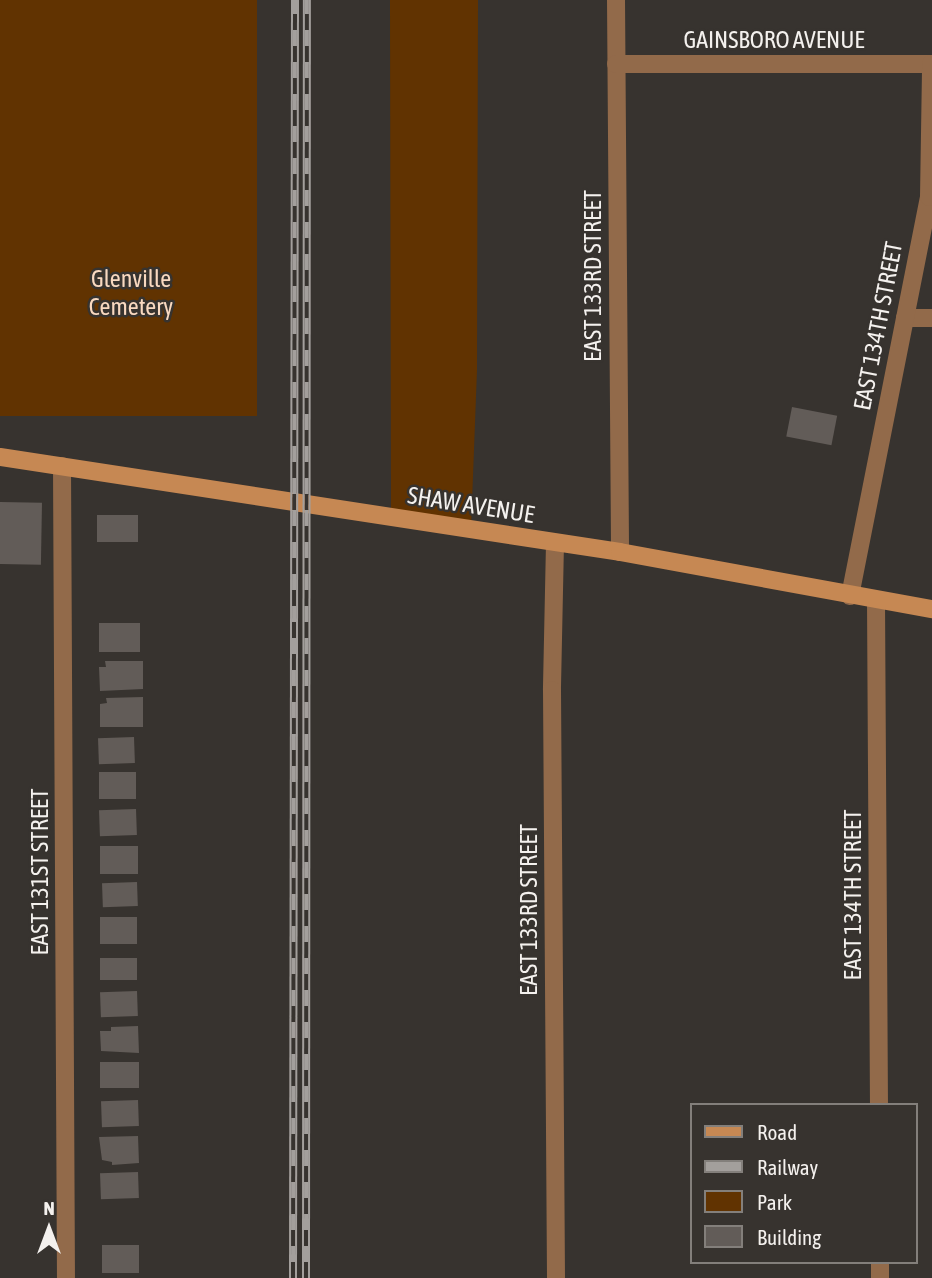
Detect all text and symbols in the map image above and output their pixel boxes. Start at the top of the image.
street label: GAINSBORO AVENUE [683,26,865,54]
street label: EAST 133RD STREET [579,190,607,362]
street label: EAST 134TH STREET [848,239,908,413]
park label: Glenville Cemetery [89,265,173,321]
street label: SHAW AVENUE [406,481,536,529]
street label: EAST 131ST STREET [26,788,54,956]
street label: EAST 134TH STREET [839,809,867,981]
street label: EAST 133RD STREET [515,824,543,996]
legend [690,1103,918,1264]
text: Road [757,1120,797,1144]
text: Railway [757,1155,818,1179]
text: Park [757,1190,792,1214]
north arrow [14,1194,84,1264]
text: N [43,1197,55,1219]
text: Building [757,1225,821,1249]

